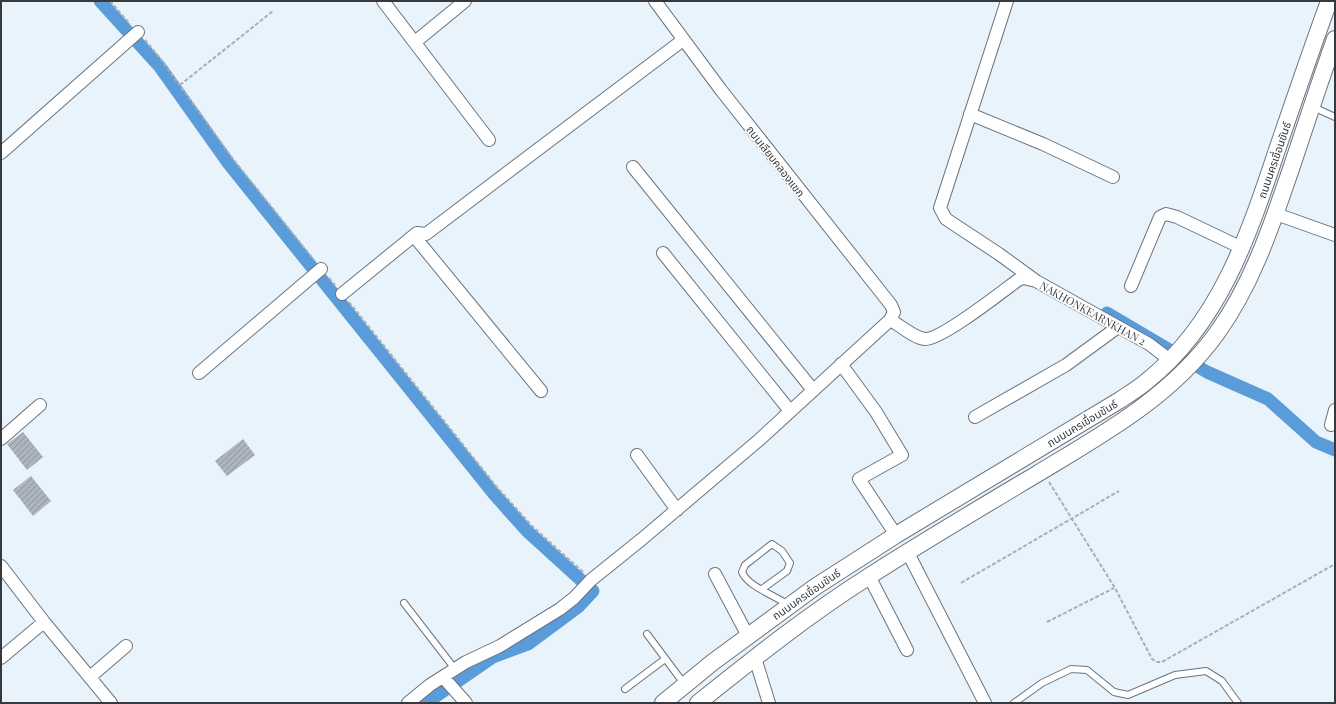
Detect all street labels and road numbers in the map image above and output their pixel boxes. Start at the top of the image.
street label: ถนนนครเขื่อนขันธ์ [1254,120,1294,200]
street label: ถนนเลียบคลองแขก [743,122,809,200]
street label: NAKHONKEARNKHAN 2 [1037,278,1149,348]
street label: ถนนนครเขื่อนขันธ์ [1044,396,1120,450]
street label: ถนนนครเขื่อนขันธ์ [769,565,843,623]

